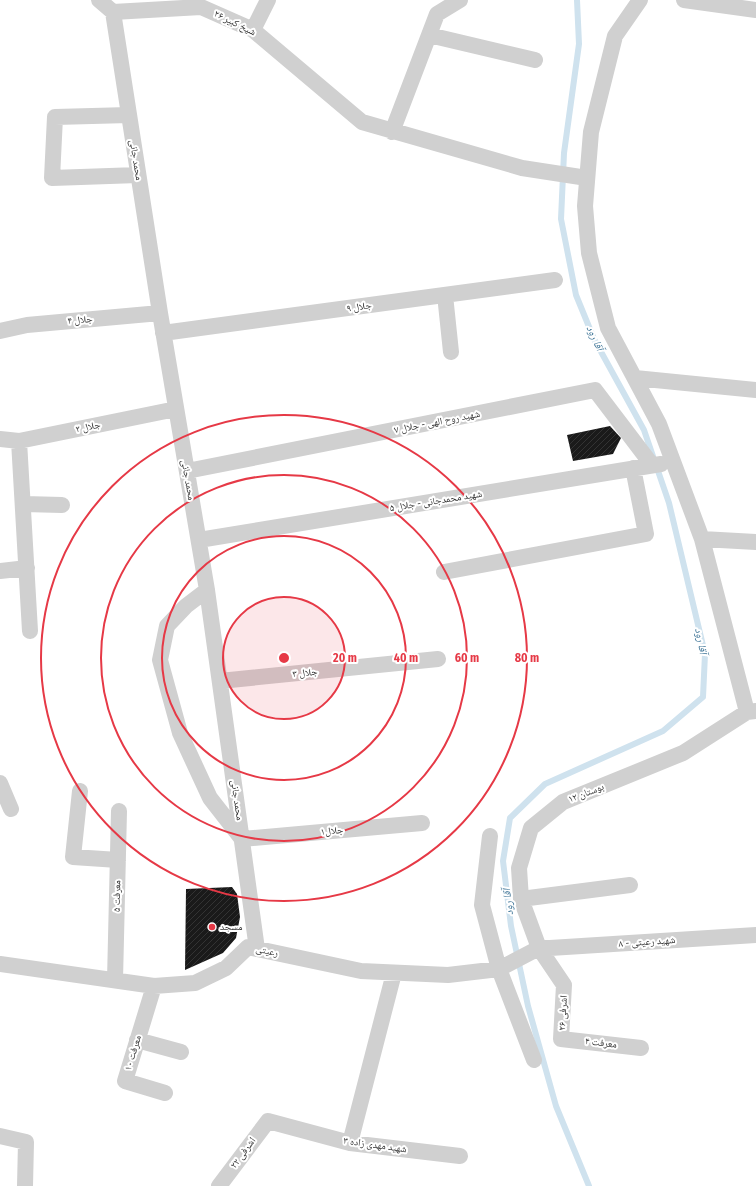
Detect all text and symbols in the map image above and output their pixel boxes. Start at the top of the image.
street label: شیخ کبیر ۲۶ [212,8,258,38]
street label: محمد جانی [127,139,145,182]
street label: جلال ۹ [346,299,373,315]
street label: جلال ۴ [67,313,94,327]
water label: آقا رود [584,323,608,356]
street label: شهید روح الهی - جلال ۷ [393,408,481,436]
street label: جلال ۲ [74,418,102,435]
street label: محمد جانی [179,459,198,502]
street label: شهید محمدجانی - جلال ۵ [389,488,483,514]
water label: آقا رود [692,627,711,658]
centre of rings [277,651,291,665]
text: 20 m [332,651,357,665]
text: 40 m [394,651,418,665]
text: 60 m [455,651,479,665]
text: 80 m [515,651,539,665]
street label: جلال ۳ [292,666,319,680]
street label: محمد جانی [228,779,246,822]
street label: بوستان ۱۲ [566,781,606,805]
street label: جلال۱ [320,824,345,838]
street label: معرفت ۵ [111,879,123,912]
water label: آقا رود [500,885,516,916]
place label: مسجد [220,921,243,933]
marker: مسجد [207,922,217,932]
street label: شهید رعیتی - ۸ [618,934,676,950]
street label: رعیتی [255,943,280,959]
street label: اشرفی ۲۶ [556,995,570,1031]
street label: معرفت ۱۰ [122,1033,144,1072]
street label: معرفت ۴ [584,1035,618,1051]
street label: اشرفی ۲۲ [228,1135,258,1171]
street label: شهید مهدی زاده ۳ [342,1135,408,1155]

